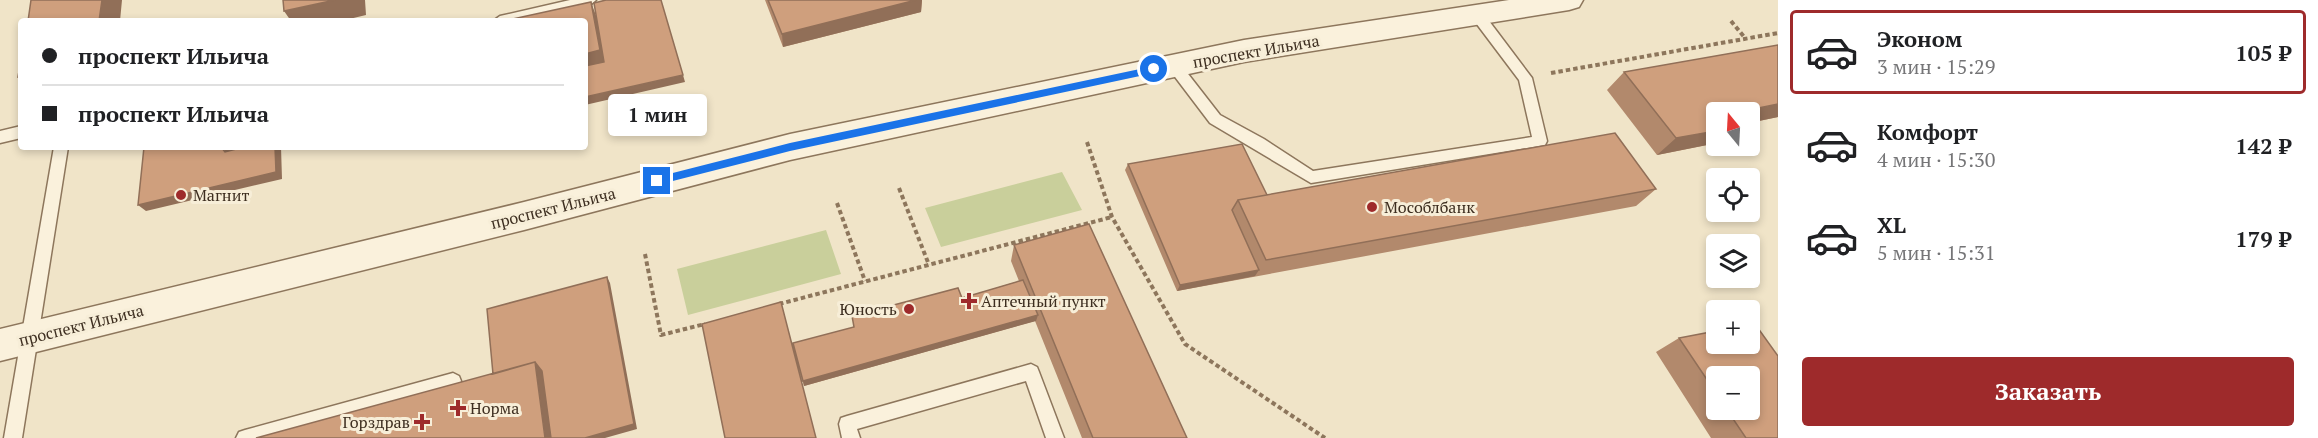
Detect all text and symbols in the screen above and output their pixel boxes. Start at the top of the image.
text: Эконом [1877,24,1962,53]
icon: car [1805,25,1859,79]
street label: проспект Ильича [1191,29,1321,73]
text: 105 ₽ [2235,38,2291,67]
text: проспект Ильича [78,41,269,70]
text: 3 мин · 15:29 [1877,53,1995,80]
route start [1140,55,1167,82]
callout: 1 мин [608,94,706,136]
text: проспект Ильича [78,99,269,128]
text: 1 мин [628,101,687,128]
north arrow [1706,102,1760,156]
map controls [1706,102,1760,420]
text: Комфорт [1877,117,1978,146]
icon: car [1805,118,1859,172]
text: 142 ₽ [2235,131,2291,160]
text: 4 мин · 15:30 [1877,146,1995,173]
route end [643,167,670,194]
button: locate [1706,168,1760,222]
street label: проспект Ильича [488,182,618,234]
place label: Магнит [193,184,249,206]
marker: Магнит [174,188,188,202]
place label: Мособлбанк [1384,196,1475,218]
marker: Мособлбанк [1365,200,1379,214]
text: XL [1877,210,1906,239]
icon: car [1805,211,1859,265]
text: 179 ₽ [2235,224,2291,253]
button: layers [1706,234,1760,288]
text: 5 мин · 15:31 [1877,239,1995,266]
place label: Аптечный пункт [981,290,1106,312]
marker: Аптечный пункт [962,294,976,308]
place label: Юность [840,298,897,320]
street label: проспект Ильича [16,299,146,351]
button: + [1706,300,1760,354]
marker: Юность [902,302,916,316]
button: Заказать [1802,357,2294,426]
button: − [1706,366,1760,420]
place label: Норма [470,397,519,419]
marker: Норма [451,401,465,415]
place label: Горздрав [342,411,410,433]
marker: Горздрав [415,415,429,429]

